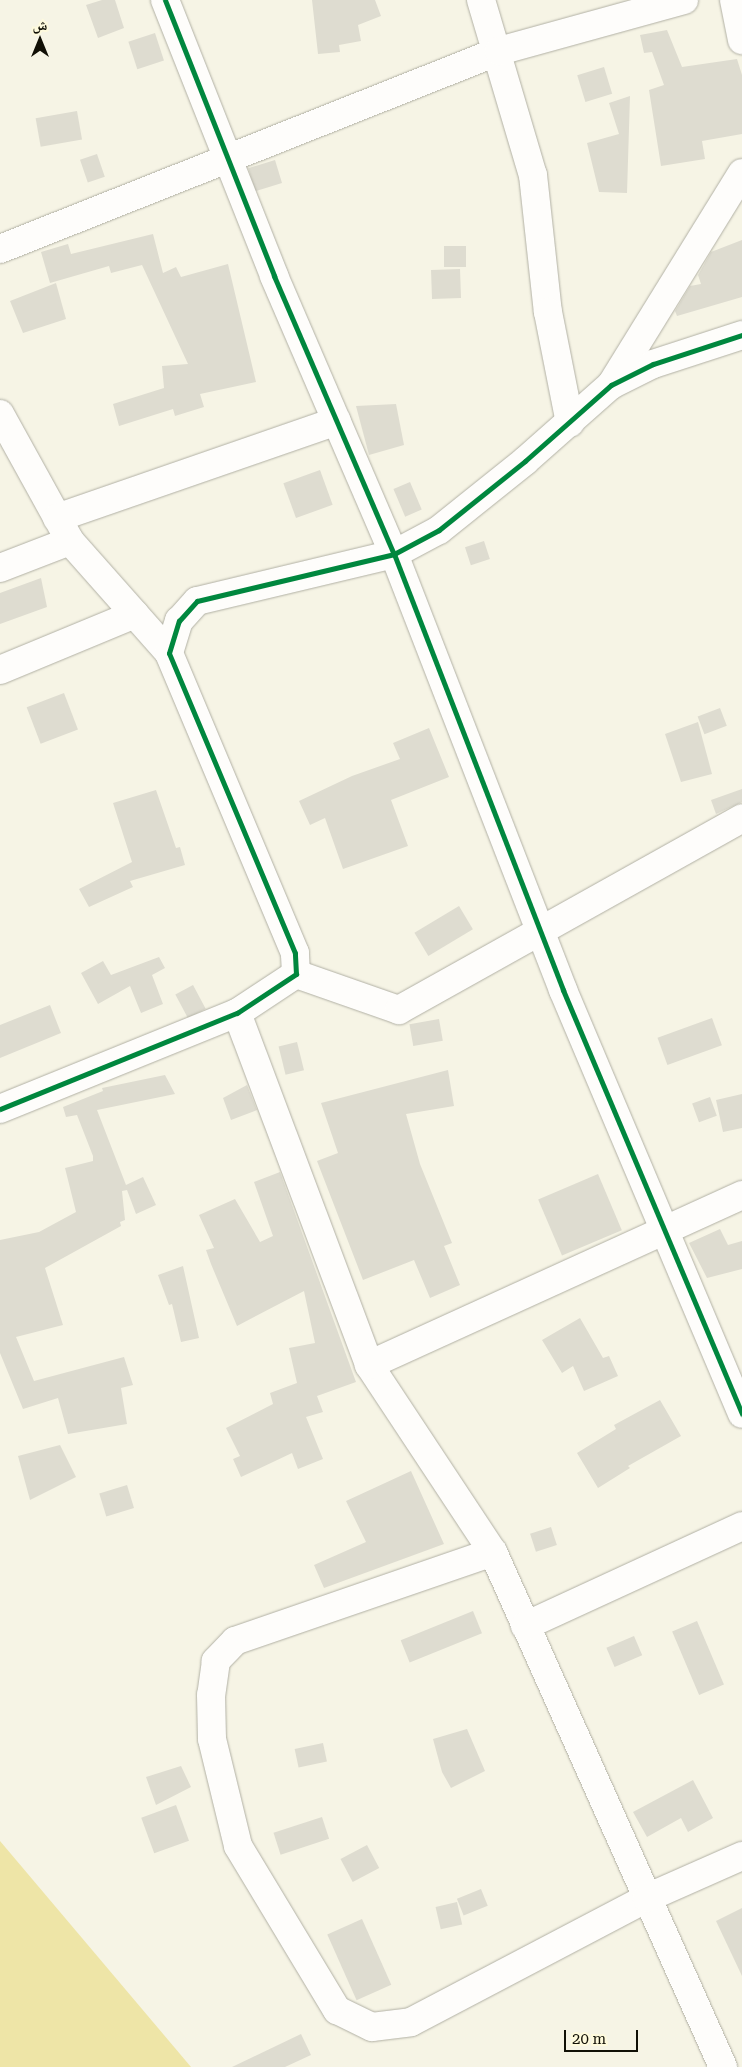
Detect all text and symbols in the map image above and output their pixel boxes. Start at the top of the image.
north arrow [15,15,65,65]
text: ش [33,17,47,33]
scale bar [567,2020,641,2052]
text: 20 m [572,2030,606,2048]

